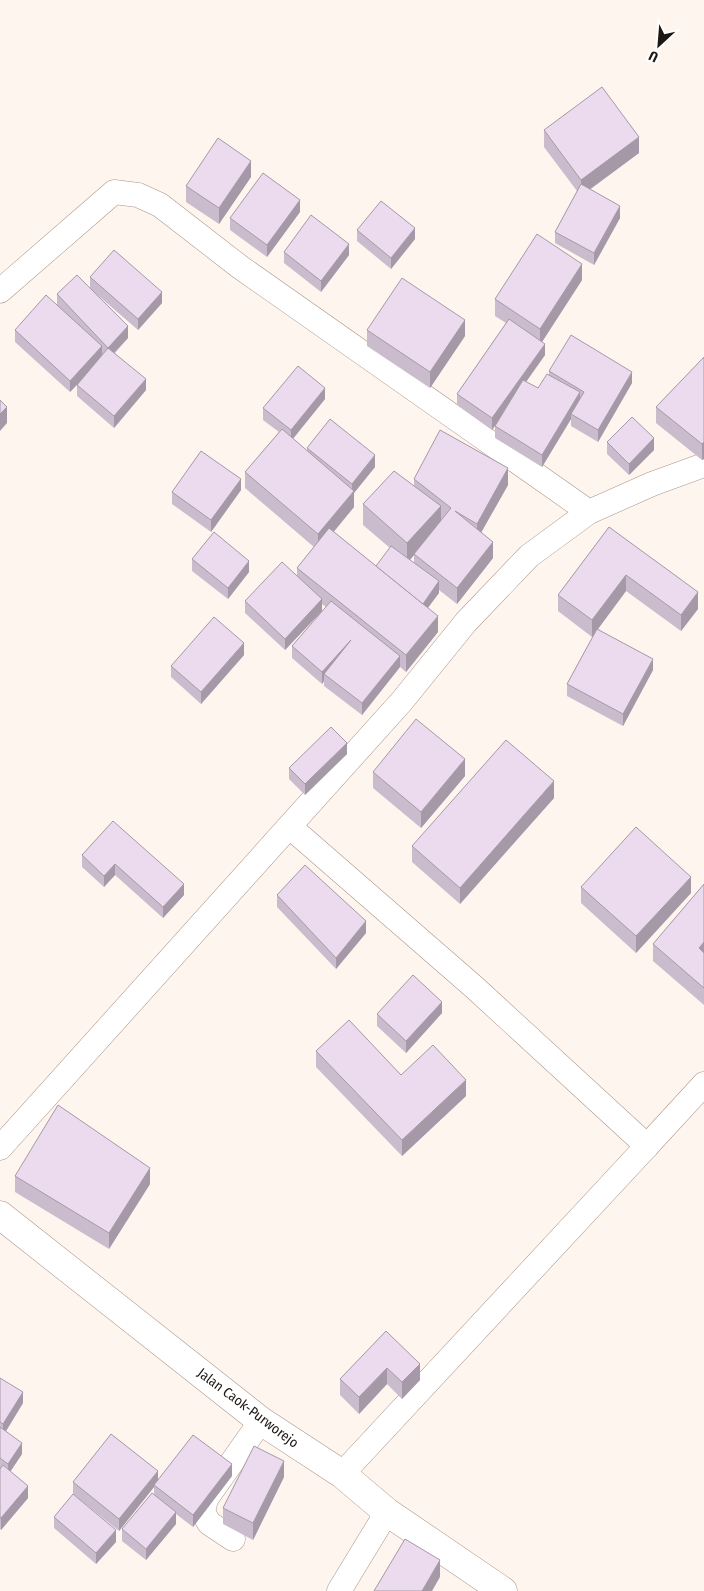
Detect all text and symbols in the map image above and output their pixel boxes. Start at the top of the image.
north arrow [634,20,684,70]
text: U [646,47,661,66]
street label: Jalan Caok-Purworejo [194,1364,302,1452]

